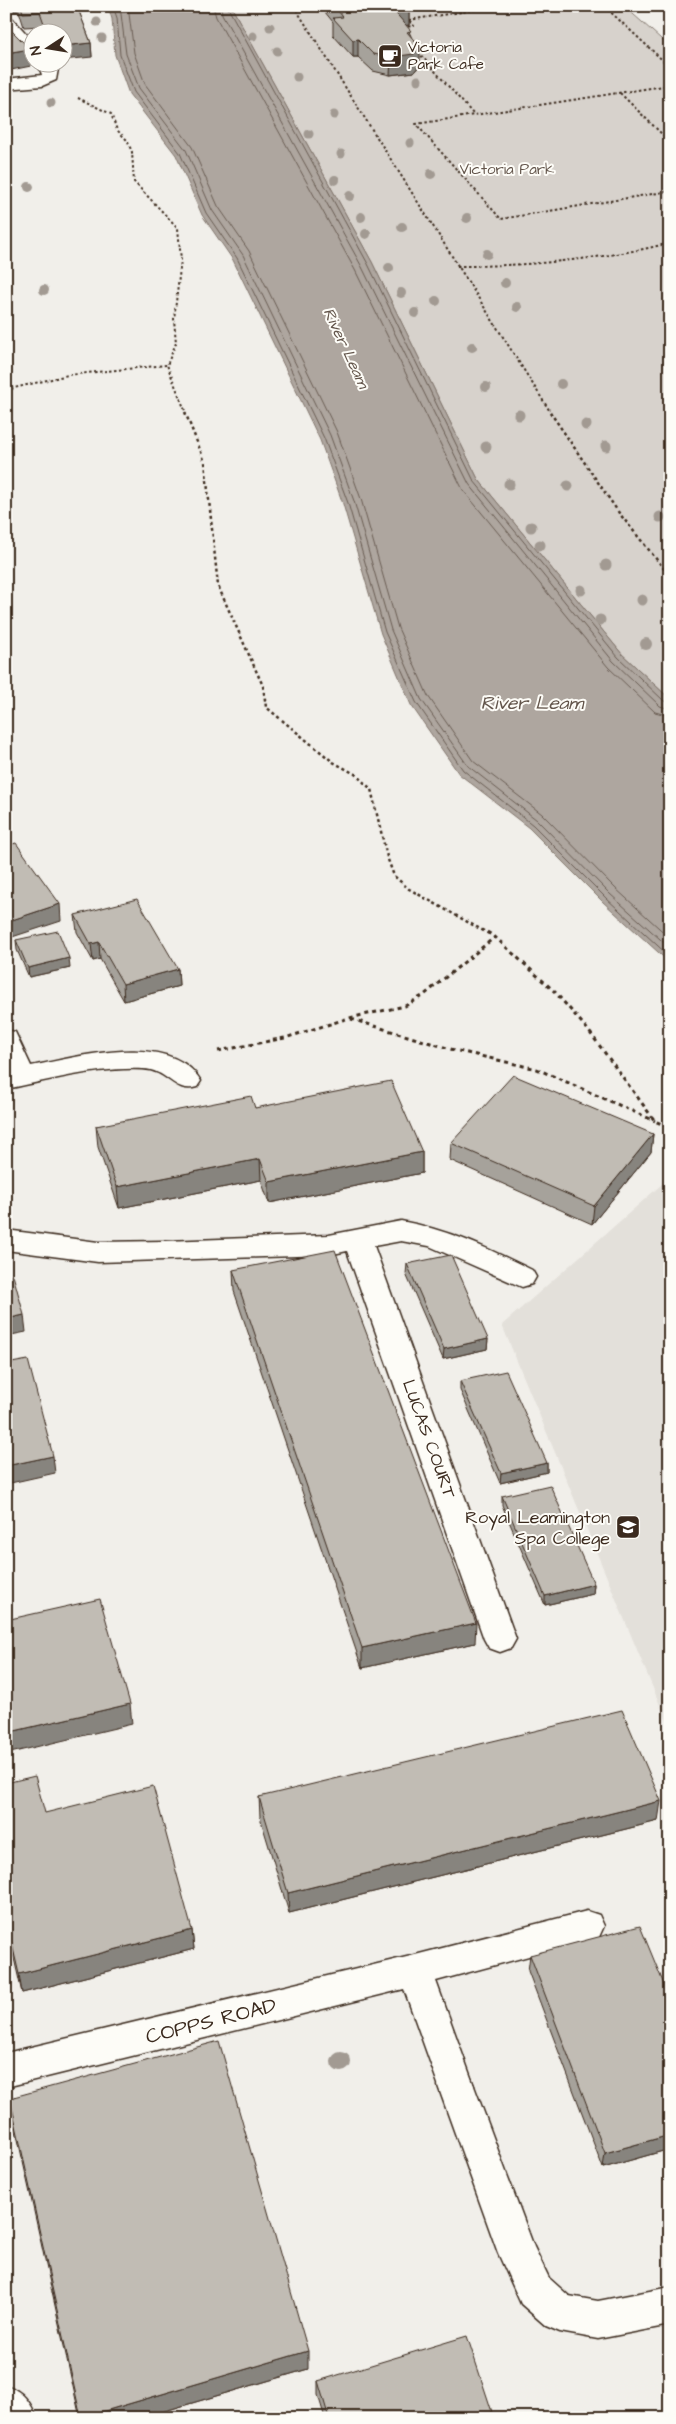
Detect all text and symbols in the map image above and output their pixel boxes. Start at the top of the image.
north arrow [22,22,72,72]
place label: Victoria Park Cafe [408,37,484,75]
cafe icon: Victoria Park Cafe [377,43,403,69]
text: N [26,44,47,57]
park label: Victoria Park [460,159,554,180]
water label: River Leam [318,304,375,393]
water label: River Leam [481,690,585,717]
street label: LUCAS COURT [396,1376,462,1503]
place label: Royal Leamington Spa College [465,1505,610,1552]
school or university icon: Royal Leamington Spa College [615,1514,641,1540]
street label: COPPS ROAD [143,1991,280,2051]

